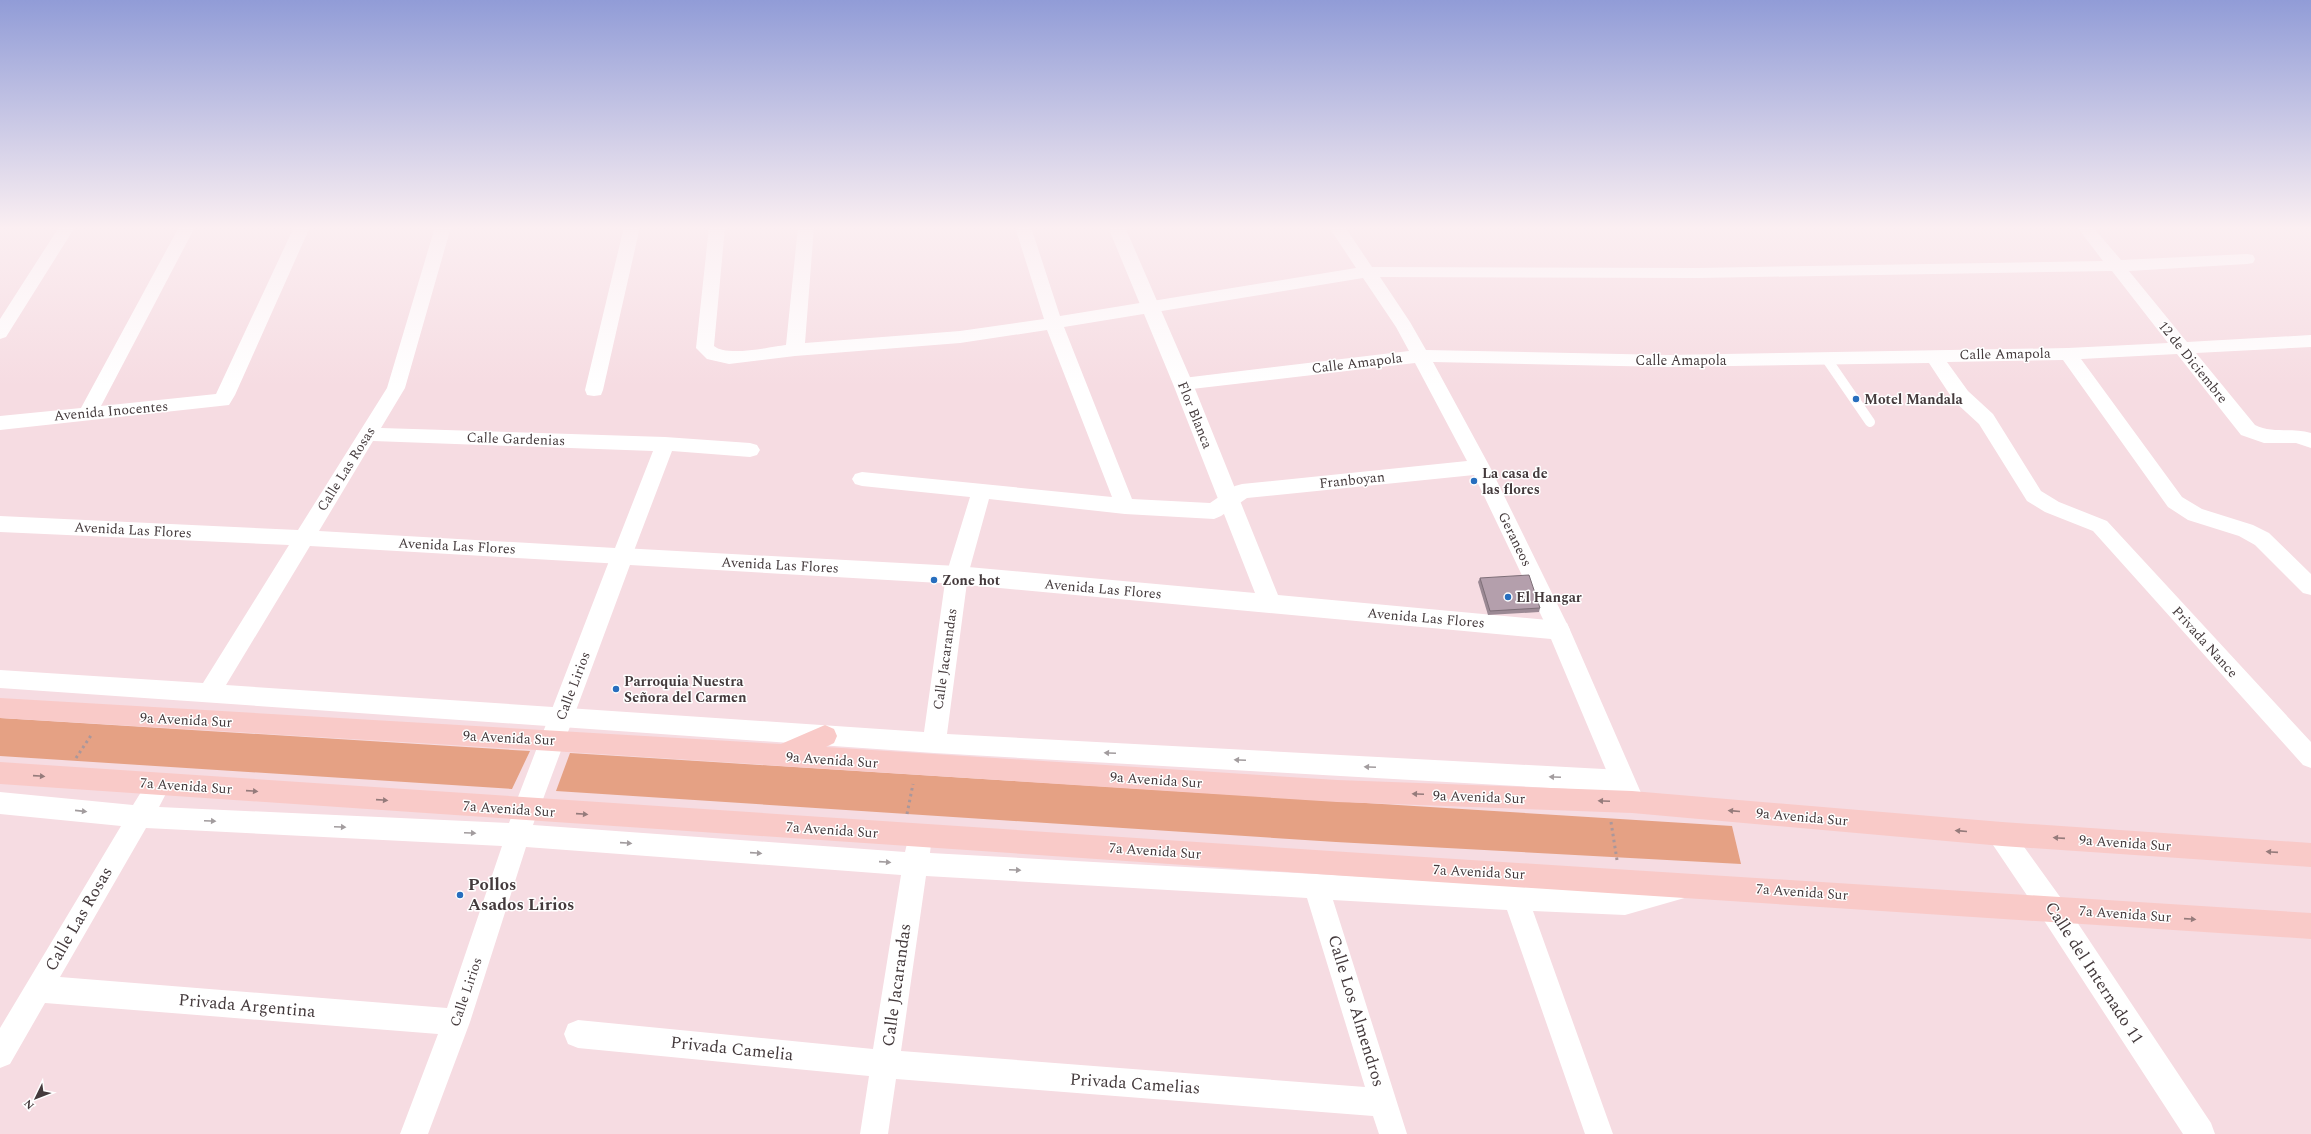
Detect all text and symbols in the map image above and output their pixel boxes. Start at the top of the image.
street label: 12 de Diciembre [2153,316,2233,408]
street label: Calle Amapola [1959,343,2051,365]
street label: Calle Amapola [1310,347,1404,379]
street label: Calle Amapola [1635,350,1727,371]
street label: Flor Blanca [1172,378,1218,452]
place label: Motel Mandala [1864,389,1964,410]
marker: Motel Mandala [1851,394,1861,404]
street label: Avenida Inocentes [53,396,169,426]
street label: Calle Las Rosas [312,423,380,515]
street label: Calle Gardenias [466,427,566,451]
place label: La casa de las flores [1482,463,1548,500]
street label: Franboyan [1318,466,1386,494]
marker: La casa de las flores [1469,476,1479,486]
street label: Geraneos [1493,508,1537,570]
street label: Avenida Las Flores [74,516,192,544]
street label: Avenida Las Flores [398,532,516,560]
street label: Avenida Las Flores [721,551,839,579]
place label: Zone hot [942,570,1001,591]
street label: Avenida Las Flores [1043,573,1163,605]
marker: Zone hot [929,575,939,585]
place label: El Hangar [1516,587,1582,608]
marker: El Hangar [1503,592,1513,602]
street label: Avenida Las Flores [1366,602,1486,634]
street label: Privada Nance [2167,602,2243,683]
street label: Calle Jacarandas [927,607,963,711]
street label: Calle Lirios [550,649,596,723]
place label: Parroquia Nuestra Señora del Carmen [624,671,747,708]
marker: Parroquia Nuestra Señora del Carmen [611,684,621,694]
street label: 9a Avenida Sur [139,707,233,733]
street label: 9a Avenida Sur [462,725,556,751]
street label: 9a Avenida Sur [785,746,879,774]
one-way arrow [1104,749,1116,756]
one-way arrow [1234,756,1246,763]
one-way arrow [1363,764,1376,770]
street label: 9a Avenida Sur [1109,766,1203,794]
one-way arrow [33,772,45,779]
street label: 7a Avenida Sur [139,772,233,800]
one-way arrow [1549,774,1562,781]
street label: 9a Avenida Sur [1433,785,1526,809]
one-way arrow [246,787,258,794]
one-way arrow [1412,791,1424,798]
street label: 7a Avenida Sur [462,795,556,823]
one-way arrow [376,796,388,803]
one-way arrow [1597,798,1610,804]
street label: 9a Avenida Sur [1755,803,1849,832]
one-way arrow [75,808,87,814]
one-way arrow [1728,808,1740,814]
one-way arrow [576,810,588,817]
street label: 7a Avenida Sur [785,816,879,844]
one-way arrow [204,817,216,824]
one-way arrow [334,823,346,830]
one-way arrow [1955,827,1967,834]
street label: 9a Avenida Sur [2078,829,2172,857]
one-way arrow [464,830,477,836]
one-way arrow [2053,835,2065,842]
street label: 7a Avenida Sur [1108,837,1202,865]
one-way arrow [620,840,632,847]
one-way arrow [750,849,762,856]
one-way arrow [2266,849,2278,856]
one-way arrow [879,858,892,865]
street label: 7a Avenida Sur [1432,859,1526,885]
street label: Calle Las Rosas [38,862,120,976]
one-way arrow [1009,867,1022,873]
place label: Pollos Asados Lirios [468,872,574,918]
street label: 7a Avenida Sur [1755,878,1849,906]
marker: Pollos Asados Lirios [455,890,465,900]
street label: Calle del Internado 11 [2038,896,2150,1050]
street label: 7a Avenida Sur [2078,900,2172,928]
one-way arrow [2184,915,2196,922]
street label: Calle Jacarandas [875,922,919,1048]
street label: Calle Los Almendros [1321,932,1391,1090]
street label: Calle Lirios [444,954,488,1030]
street label: Privada Argentina [177,987,317,1025]
street label: Privada Camelia [669,1030,795,1068]
street label: Privada Camelias [1069,1066,1201,1102]
north arrow [16,1078,56,1118]
text: N [20,1095,38,1114]

